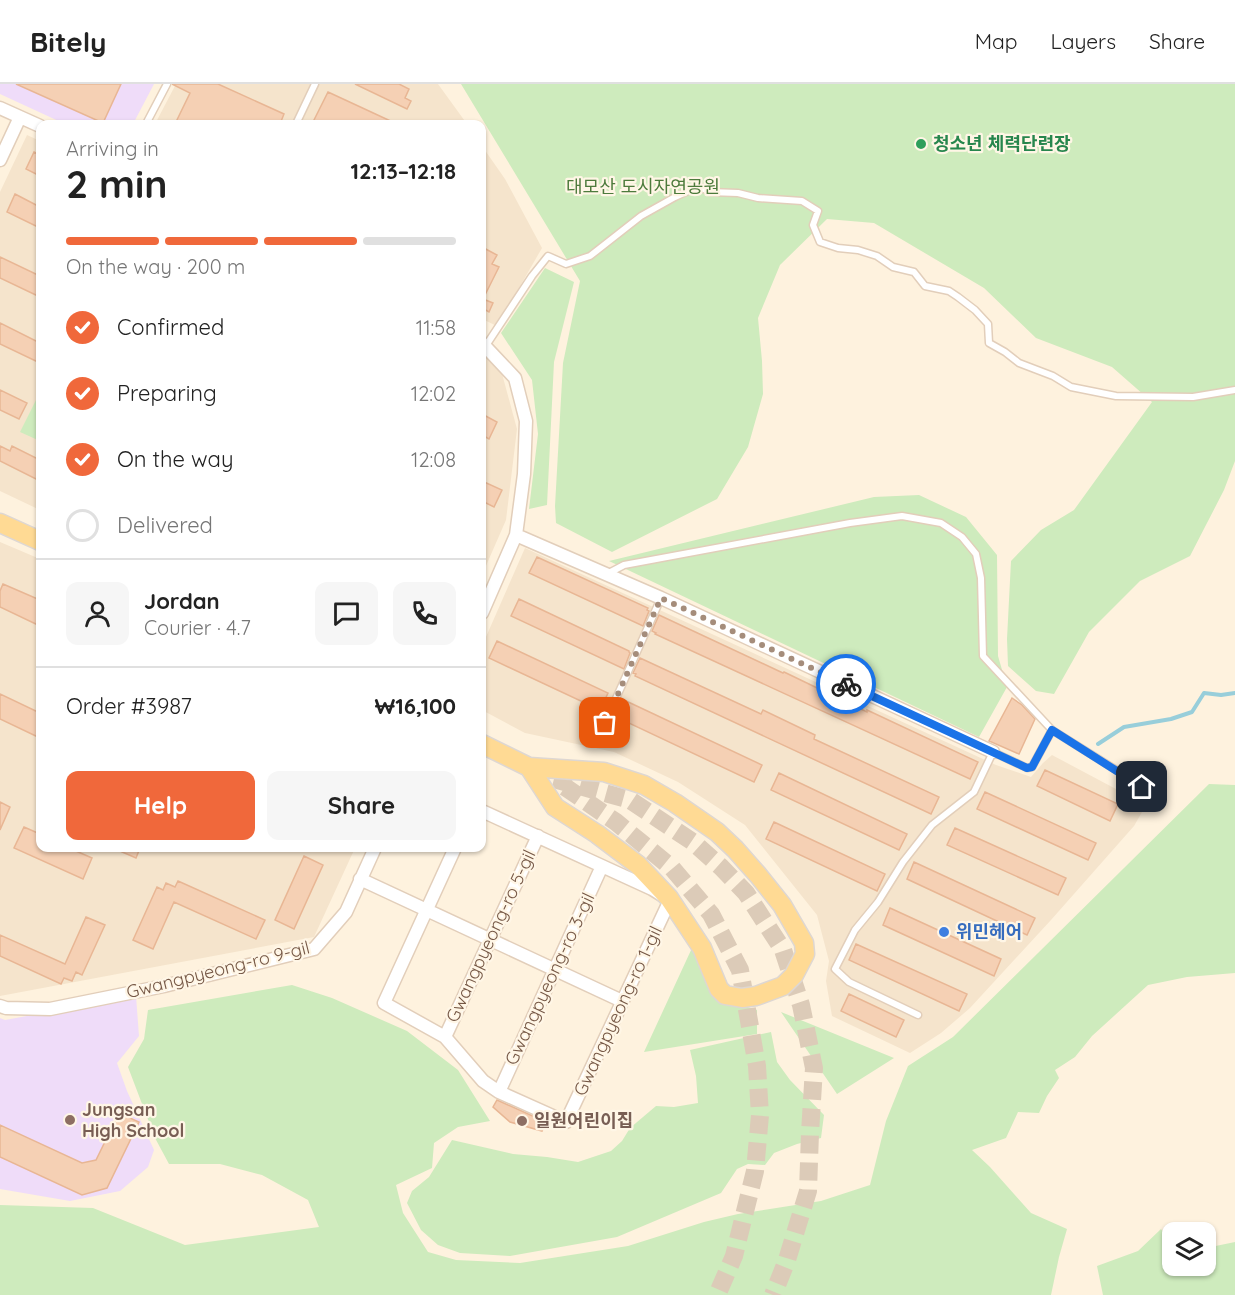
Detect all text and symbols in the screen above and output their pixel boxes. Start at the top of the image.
text: Bitely [30,24,106,59]
text: Map [975,28,1018,54]
text: Layers [1051,28,1116,54]
text: Share [1149,28,1205,54]
place label: 청소년 체력단련장 [933,132,1071,155]
text: Arriving in [66,136,159,161]
marker: 청소년 체력단련장 [914,137,928,151]
text: 12:13–12:18 [350,157,456,185]
text: 2 min [66,159,168,208]
park label: 대모산 도시자연공원 [566,175,720,198]
text: On the way · 200 m [66,254,245,279]
icon: check [66,311,99,344]
text: Confirmed [117,313,224,341]
text: 11:58 [416,315,456,340]
icon: check [66,377,99,410]
text: Preparing [117,379,217,407]
text: 12:02 [411,381,456,406]
icon: check [66,443,99,476]
text: On the way [117,445,233,473]
text: 12:08 [411,447,456,472]
text: Delivered [117,511,213,539]
button: person [66,582,129,645]
button: chat [315,582,378,645]
button: phone [393,582,456,645]
text: Jordan [144,587,220,615]
text: Courier · 4.7 [144,615,251,640]
courier [816,654,876,714]
icon: bike [830,668,863,701]
text: Order #3987 [66,692,192,720]
text: ₩16,100 [374,692,456,720]
pin [579,697,630,748]
icon: bag [588,706,621,739]
pin [1116,761,1167,812]
icon: home [1125,770,1158,803]
button: Help [66,771,255,840]
button: Share [267,771,456,840]
street label: Gwangpyeong-ro 5-gil [440,846,541,1026]
street label: Gwangpyeong-ro 3-gil [500,889,600,1069]
place label: 위민헤어 [956,920,1022,943]
street label: Gwangpyeong-ro 1-gil [568,922,667,1099]
marker: 위민헤어 [937,925,951,939]
street label: Gwangpyeong-ro 9-gil [124,936,312,1003]
place label: Jungsan High School [82,1098,184,1142]
place label: 일원어린이집 [534,1109,633,1132]
marker: Jungsan High School [63,1113,77,1127]
marker: 일원어린이집 [515,1114,529,1128]
map controls [1162,1222,1216,1276]
button: layers [1162,1222,1216,1276]

